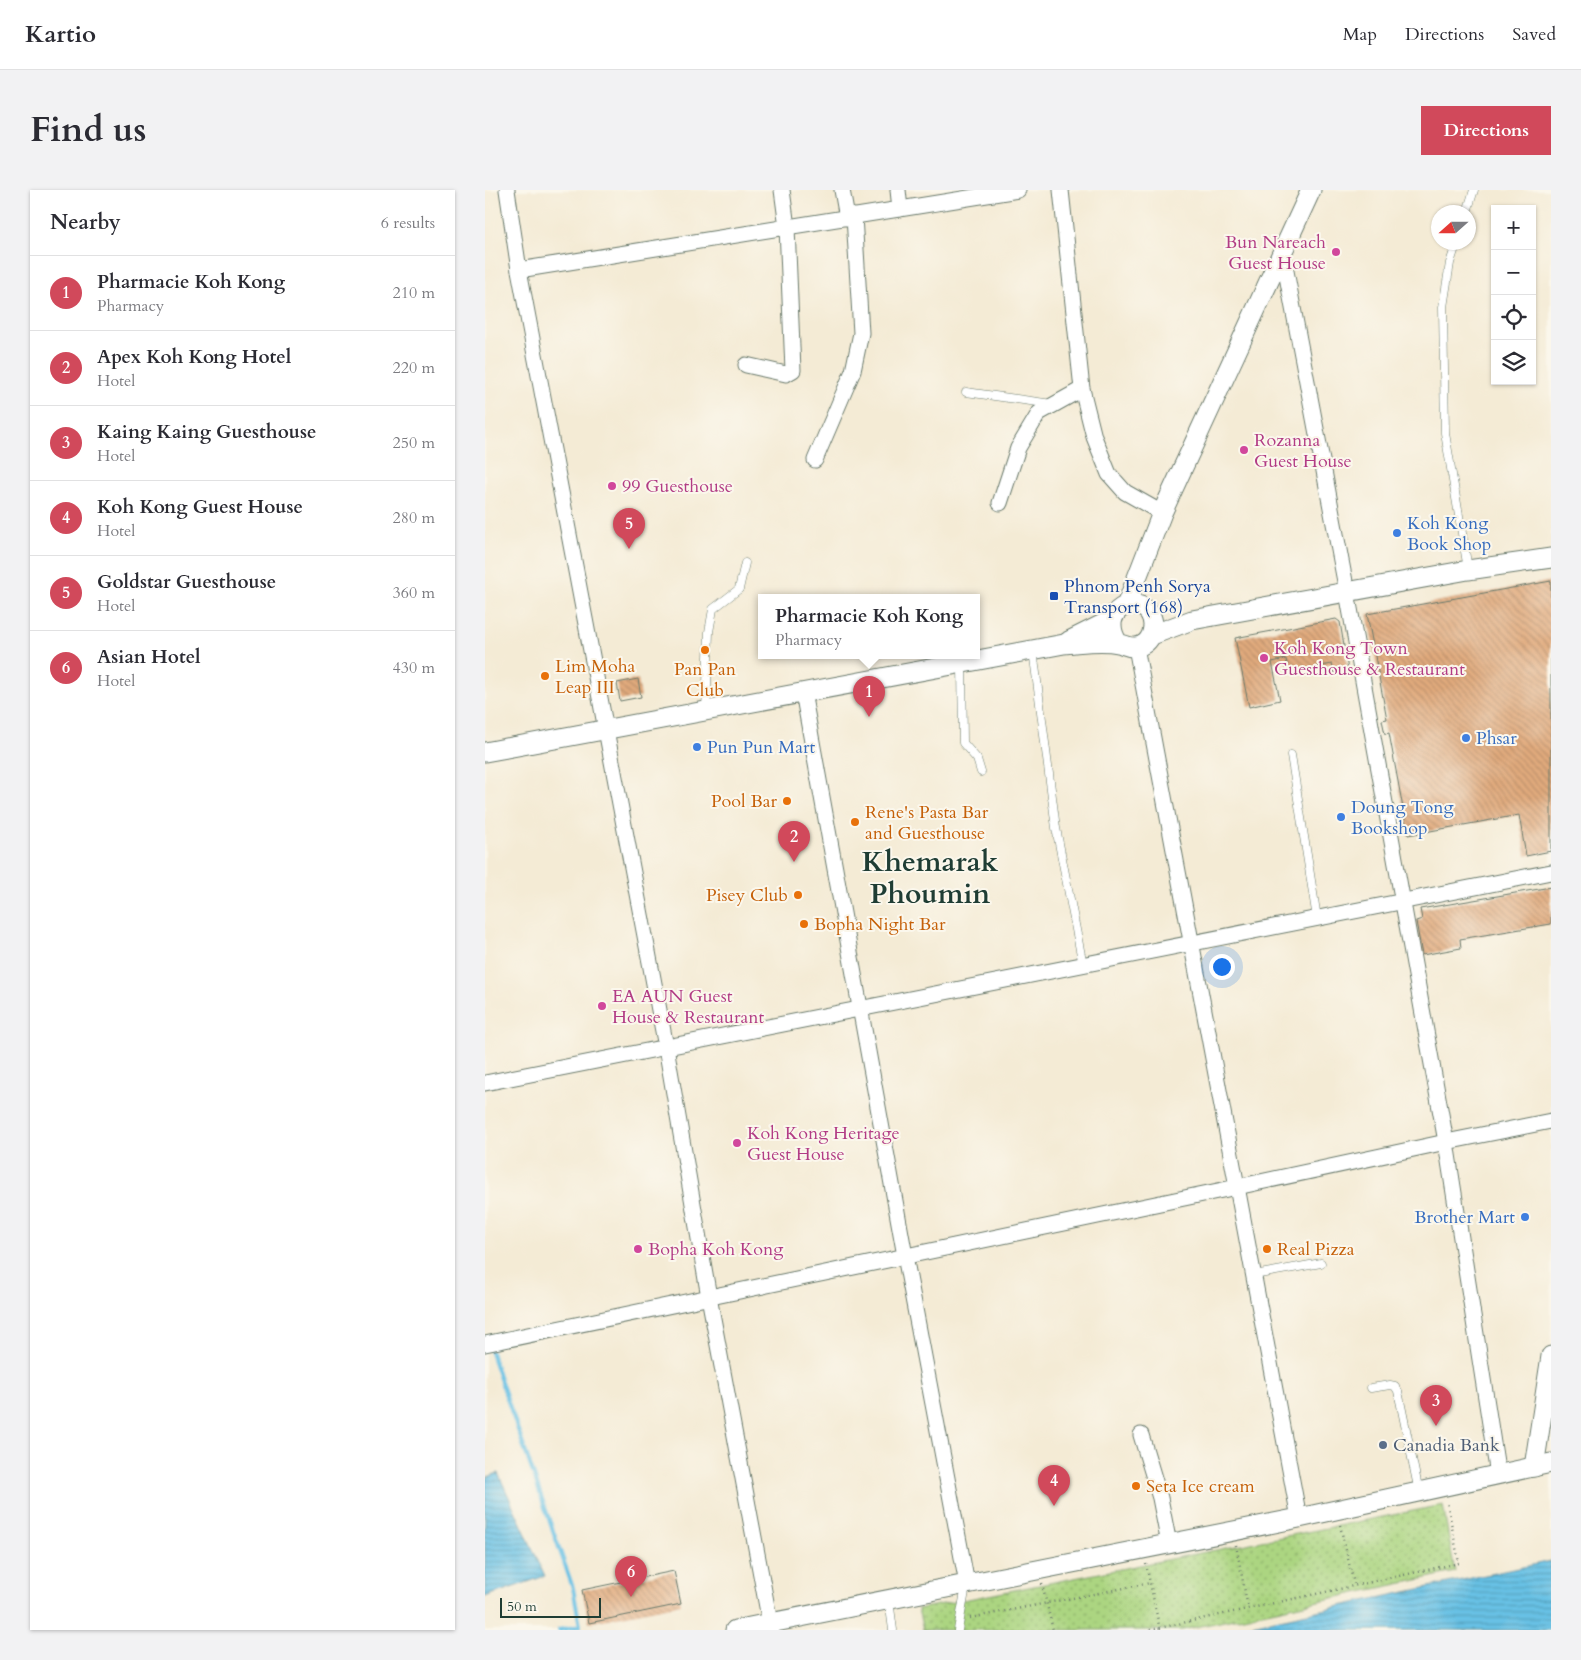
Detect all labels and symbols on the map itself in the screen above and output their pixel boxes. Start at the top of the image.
north arrow [1431,205,1476,250]
place label: Bun Nareach Guest House [1225,230,1326,276]
marker: Bun Nareach Guest House [1330,246,1342,258]
place label: Rozanna Guest House [1254,428,1352,474]
marker: Rozanna Guest House [1238,444,1250,456]
place label: 99 Guesthouse [622,474,733,499]
marker: 99 Guesthouse [606,480,618,492]
pin: 5 [613,508,645,549]
place label: Koh Kong Book Shop [1407,511,1491,557]
marker: Koh Kong Book Shop [1391,527,1403,539]
place label: Phnom Penh Sorya Transport (168) [1064,574,1211,620]
marker: Phnom Penh Sorya Transport (168) [1048,590,1060,602]
place label: Koh Kong Town Guesthouse & Restaurant [1274,636,1465,682]
marker: Pan Pan Club [699,644,711,656]
marker: Koh Kong Town Guesthouse & Restaurant [1258,652,1270,664]
place label: Lim Moha Leap III [555,654,636,700]
place label: Pan Pan Club [674,657,737,703]
marker: Lim Moha Leap III [539,670,551,682]
pin: 1 [853,676,885,717]
place label: Phsar [1476,726,1517,751]
marker: Phsar [1460,732,1472,744]
place label: Pun Pun Mart [707,735,815,760]
marker: Pun Pun Mart [691,741,703,753]
place label: Pool Bar [711,789,777,814]
marker: Pool Bar [781,795,793,807]
place label: Doung Tong Bookshop [1351,795,1455,841]
place label: Rene's Pasta Bar and Guesthouse [865,800,989,846]
marker: Doung Tong Bookshop [1335,811,1347,823]
marker: Rene's Pasta Bar and Guesthouse [849,816,861,828]
pin: 2 [778,821,810,862]
district label: Khemarak Phoumin [862,843,999,913]
place label: Pisey Club [706,883,788,908]
marker: Pisey Club [792,889,804,901]
place label: Bopha Night Bar [814,912,946,937]
marker: Bopha Night Bar [798,918,810,930]
your location [1209,954,1235,980]
place label: EA AUN Guest House & Restaurant [612,984,764,1030]
marker: EA AUN Guest House & Restaurant [596,1000,608,1012]
place label: Koh Kong Heritage Guest House [747,1121,900,1167]
marker: Koh Kong Heritage Guest House [731,1137,743,1149]
place label: Brother Mart [1414,1205,1515,1230]
marker: Brother Mart [1519,1211,1531,1223]
place label: Bopha Koh Kong [648,1237,784,1262]
place label: Real Pizza [1277,1237,1355,1262]
marker: Bopha Koh Kong [632,1243,644,1255]
marker: Real Pizza [1261,1243,1273,1255]
pin: 3 [1420,1385,1452,1426]
place label: Canadia Bank [1393,1433,1500,1458]
marker: Canadia Bank [1377,1439,1389,1451]
pin: 4 [1038,1465,1070,1506]
place label: Seta Ice cream [1146,1474,1256,1499]
marker: Seta Ice cream [1130,1480,1142,1492]
pin: 6 [615,1556,647,1597]
scale bar [500,1595,601,1618]

